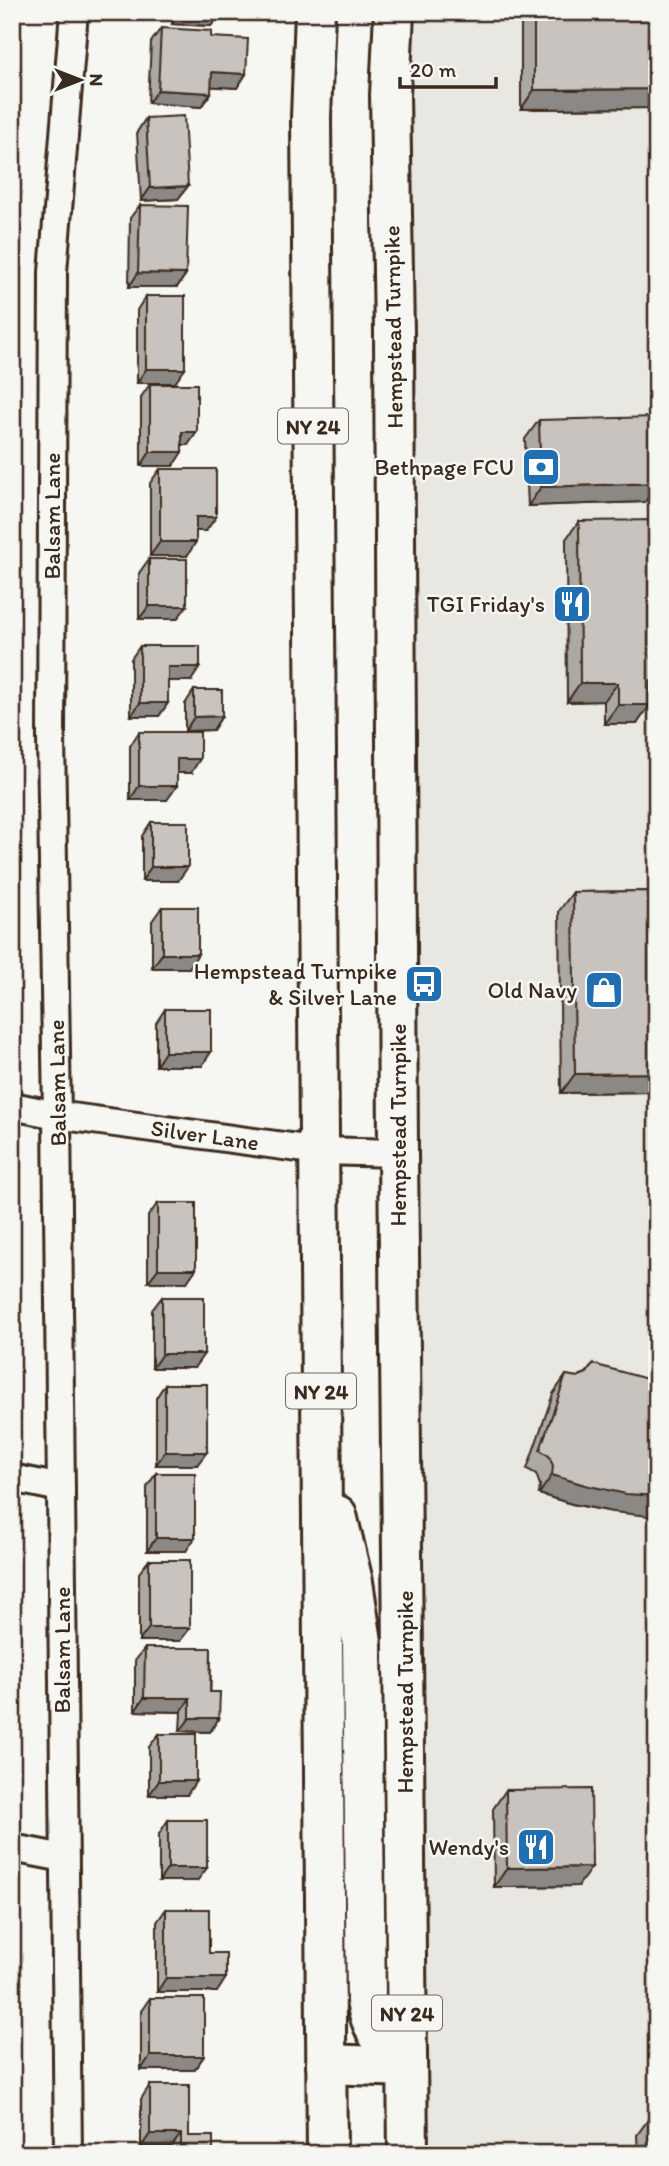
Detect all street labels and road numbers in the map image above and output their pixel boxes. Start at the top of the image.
street label: Hempstead Turnpike [377,225,409,429]
road number: NY 24 [278,408,348,444]
street label: Balsam Lane [38,453,66,579]
street label: Balsam Lane [42,1019,72,1147]
street label: Hempstead Turnpike [384,1023,412,1227]
street label: Silver Lane [149,1114,261,1156]
road number: NY 24 [286,1374,356,1408]
street label: Balsam Lane [48,1587,76,1713]
street label: Hempstead Turnpike [391,1590,419,1794]
road number: NY 24 [372,1996,442,2030]

